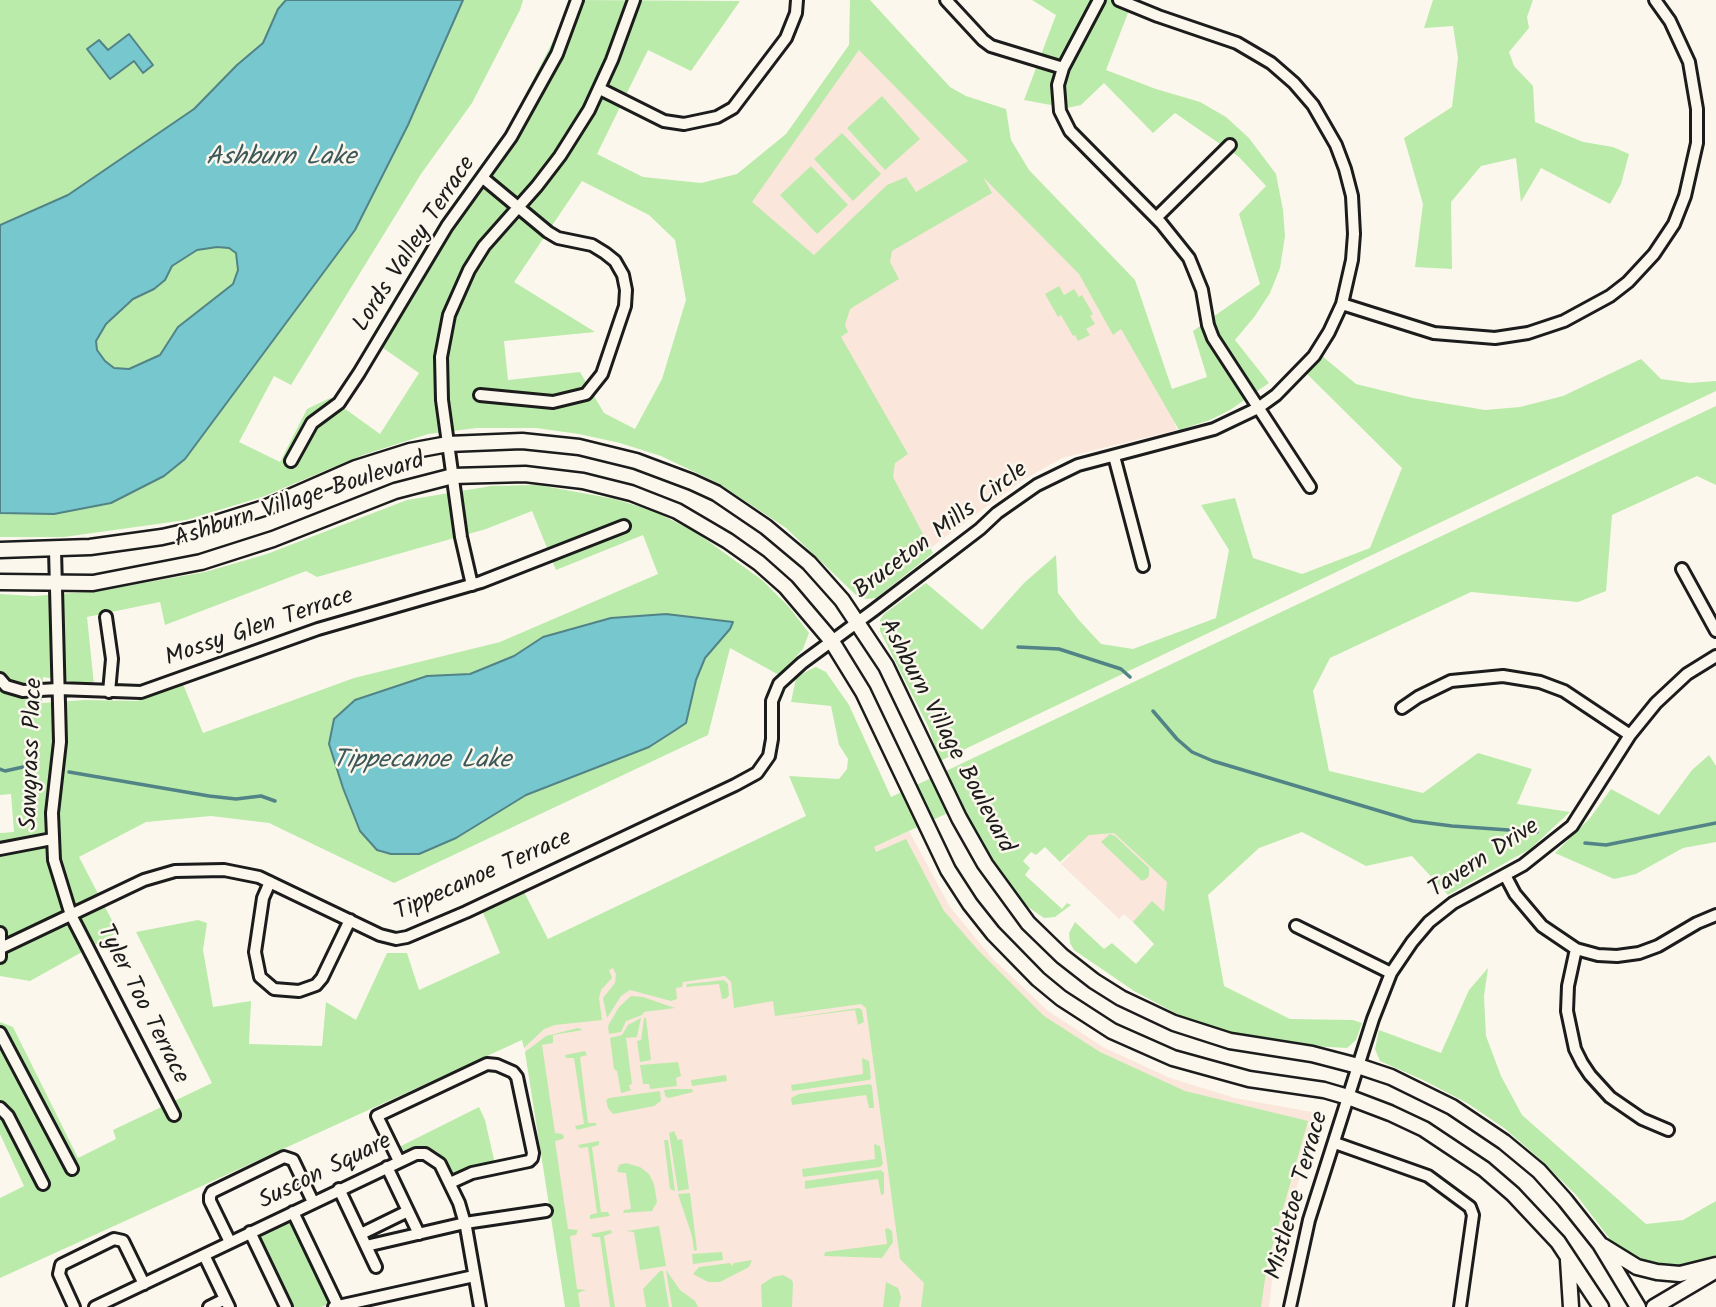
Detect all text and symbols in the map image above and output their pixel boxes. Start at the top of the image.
water label: Ashburn Lake [206,144,356,176]
street label: Lords Valley Terrace [349,152,483,338]
street label: Ashburn Village Boulevard [171,448,429,556]
street label: Bruceton Mills Circle [849,457,1035,607]
street label: Mossy Glen Terrace [162,583,358,675]
street label: Ashburn Village Boulevard [871,615,1019,859]
street label: Sawgrass Place [17,677,51,831]
water label: Tippecanoe Lake [333,747,511,779]
street label: Tavern Drive [1425,814,1545,906]
street label: Tippecanoe Terrace [391,825,577,929]
street label: Tyler Too Terrace [88,921,194,1089]
street label: Mistletoe Terrace [1261,1109,1337,1283]
street label: Suscon Square [255,1128,397,1218]

